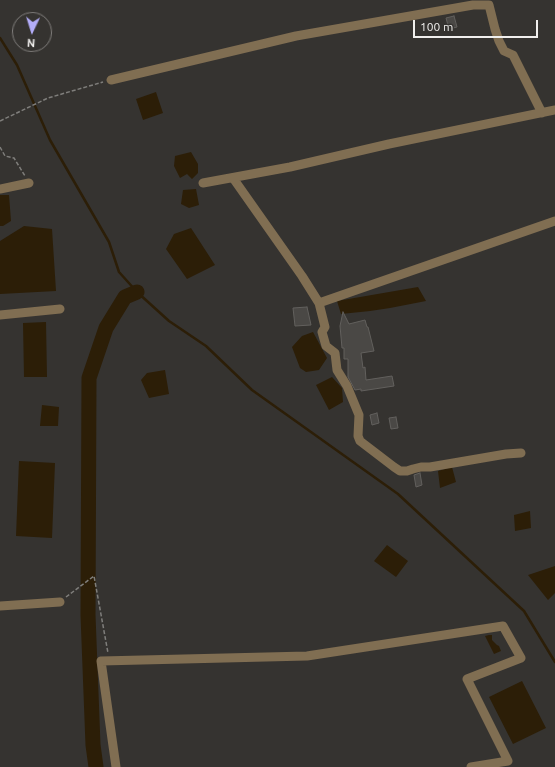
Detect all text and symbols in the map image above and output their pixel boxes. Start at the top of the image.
north arrow [12,12,52,52]
scale bar [415,12,540,38]
text: 100 m [420,20,453,33]
text: N [27,37,36,49]

